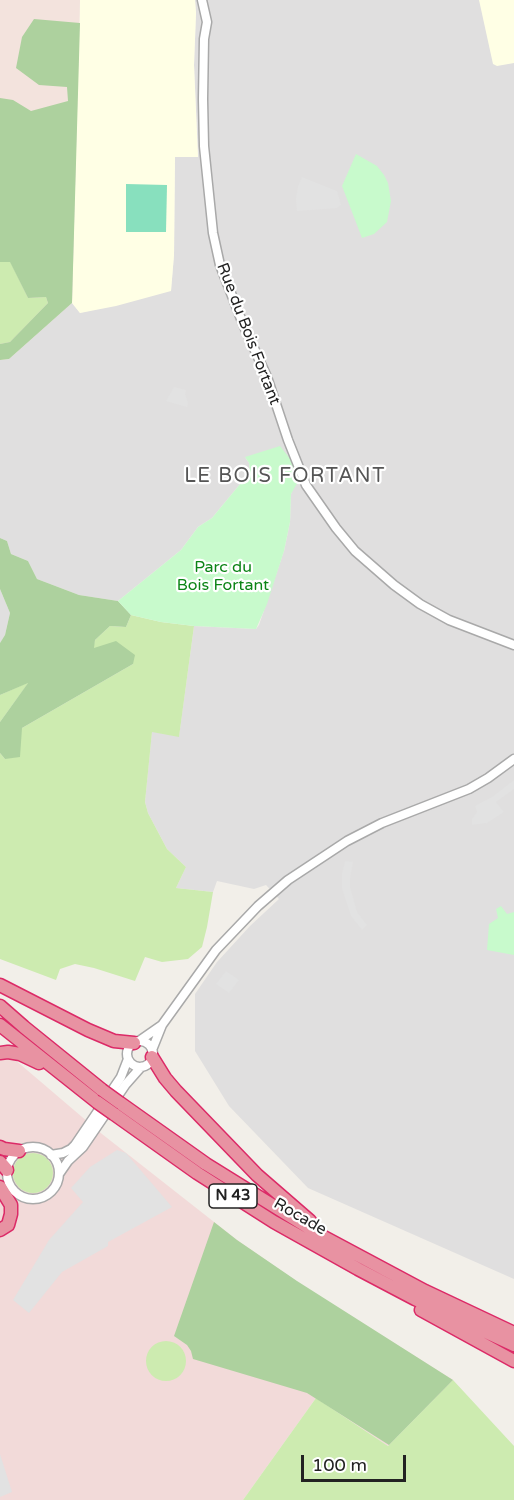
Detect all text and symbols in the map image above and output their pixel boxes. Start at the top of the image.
street label: Rue du Bois Fortant [212,260,284,408]
district label: LE BOIS FORTANT [184,465,386,489]
park label: Parc du Bois Fortant [177,558,269,596]
road number: N 43 [209,1184,257,1208]
street label: Rocade [270,1194,330,1240]
scale bar [304,1443,409,1481]
text: 100 m [312,1454,367,1476]

